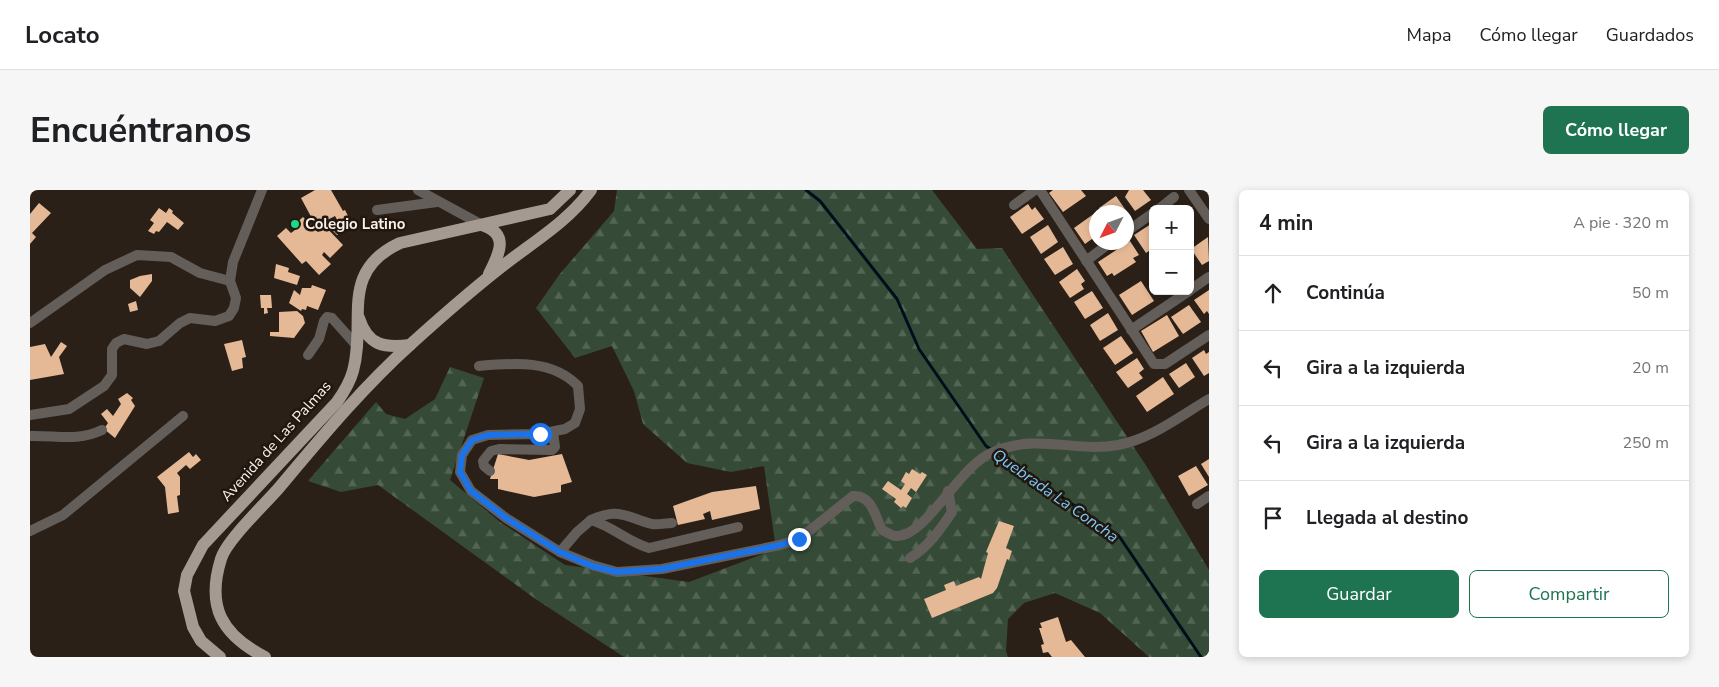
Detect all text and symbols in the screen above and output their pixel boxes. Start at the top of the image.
text: Locato [25,19,100,51]
text: Mapa [1407,23,1452,47]
text: Cómo llegar [1480,23,1578,47]
text: Guardados [1606,23,1694,47]
button: Cómo llegar [1543,106,1689,154]
text: Encuéntranos [30,107,251,154]
north arrow [1089,205,1134,250]
map controls [1149,205,1194,295]
button: + [1149,205,1194,250]
text: 4 min [1259,209,1313,237]
text: A pie · 320 m [1573,212,1669,234]
place label: Colegio Latino [305,214,406,234]
marker: Colegio Latino [289,218,301,230]
button: − [1149,250,1194,295]
icon: ahead [1259,279,1287,307]
text: Continúa [1306,280,1385,306]
text: 50 m [1632,282,1669,304]
icon: left [1259,354,1287,382]
text: Gira a la izquierda [1306,355,1465,381]
text: 20 m [1632,357,1669,379]
street label: Avenida de Las Palmas [216,376,336,506]
route start [529,423,552,446]
icon: left [1259,429,1287,457]
text: Gira a la izquierda [1306,430,1465,456]
text: 250 m [1622,432,1669,454]
water label: Quebrada La Concha [988,444,1123,548]
icon: arrive [1259,504,1287,532]
text: Llegada al destino [1306,505,1468,531]
route end [788,528,811,551]
button: Guardar [1259,570,1459,618]
button: Compartir [1469,570,1669,618]

